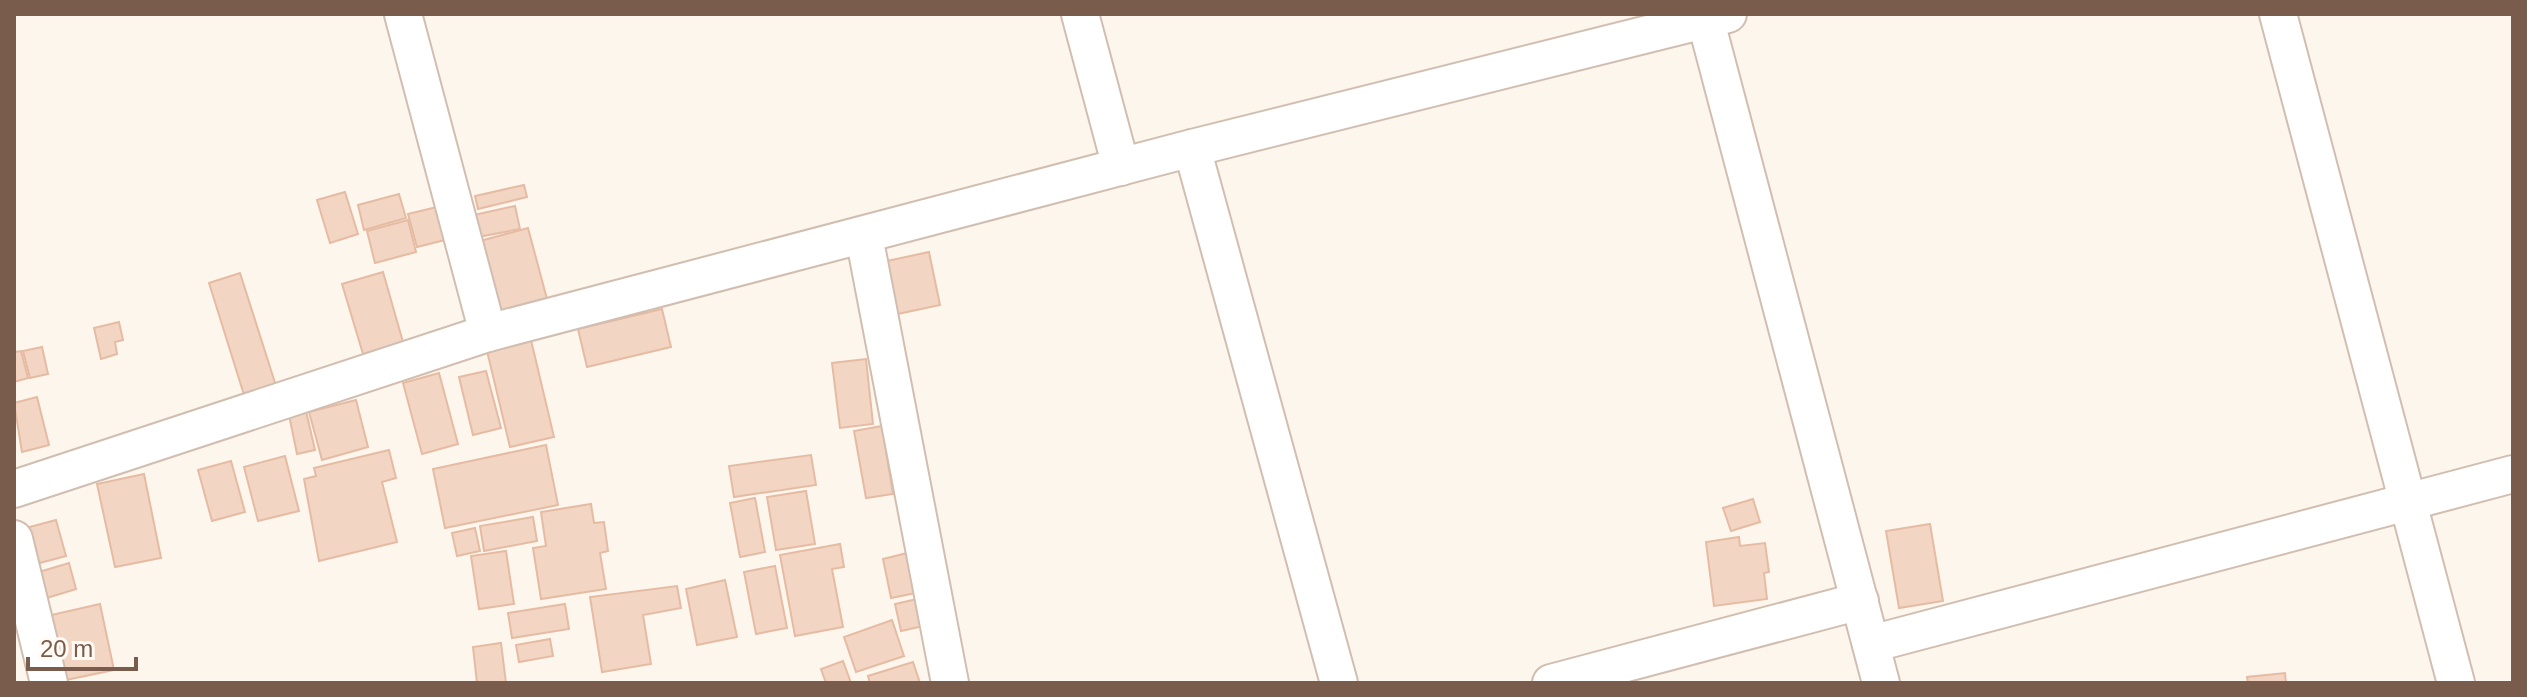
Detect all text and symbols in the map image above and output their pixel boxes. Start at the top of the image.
scale bar [28,621,136,671]
text: 20 m [40,635,93,662]

